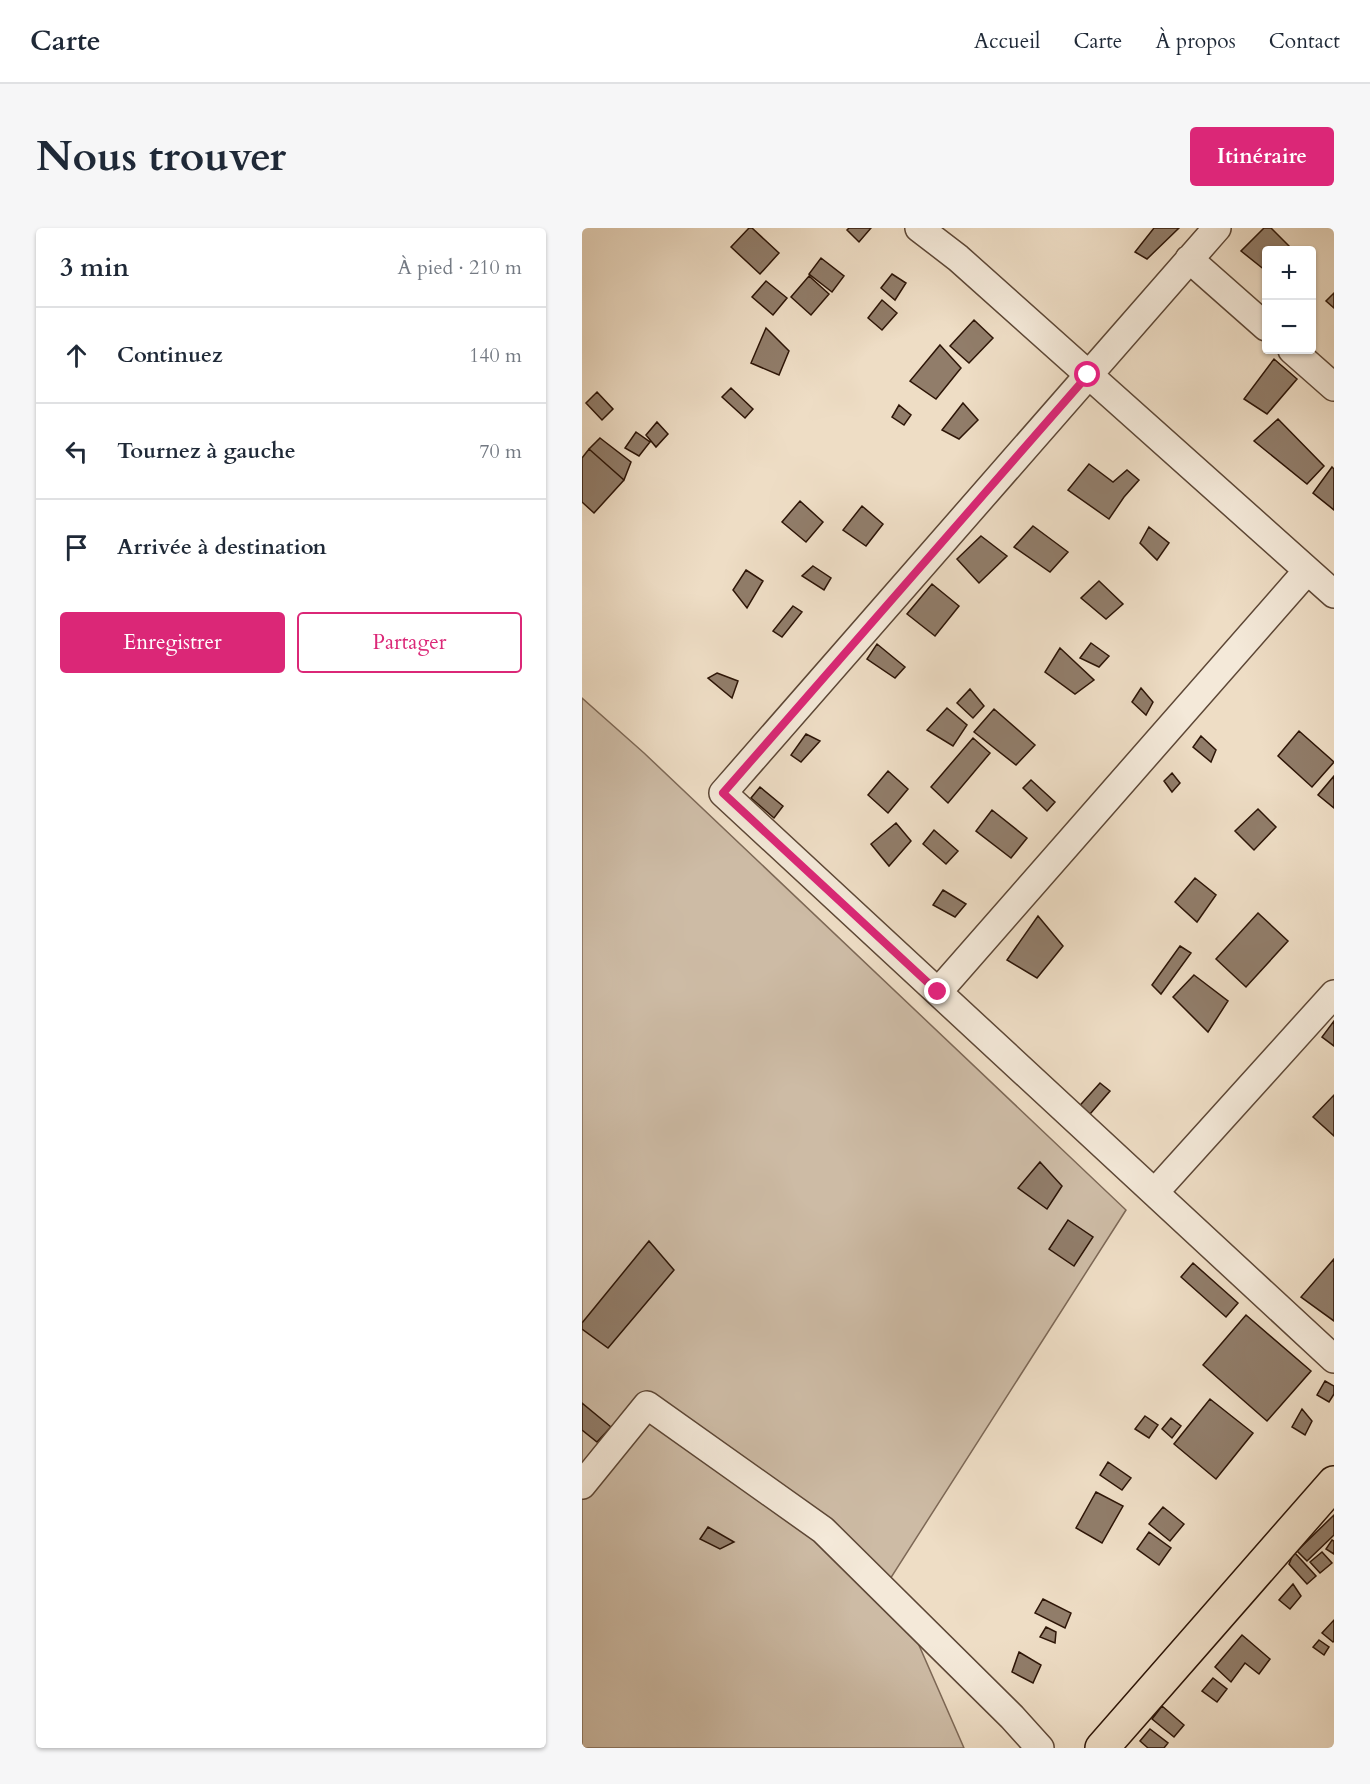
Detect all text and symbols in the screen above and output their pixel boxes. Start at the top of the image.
text: Carte [30,22,101,60]
text: Accueil [974,27,1040,56]
text: Carte [1073,27,1122,56]
text: À propos [1155,27,1236,56]
text: Contact [1269,27,1340,56]
button: Itinéraire [1190,127,1334,186]
text: Nous trouver [36,128,286,185]
map controls [1262,246,1316,354]
button: + [1262,246,1316,300]
text: 3 min [60,250,129,285]
text: À pied · 210 m [398,254,522,281]
button: − [1262,300,1316,354]
icon: ahead [60,339,93,372]
text: Continuez [117,340,223,370]
text: 140 m [469,342,522,369]
route start [1074,361,1100,387]
icon: left [60,435,93,468]
text: Tournez à gauche [117,436,296,466]
text: 70 m [479,438,522,465]
icon: arrive [60,531,93,564]
text: Arrivée à destination [117,532,327,562]
button: Enregistrer [60,612,285,673]
button: Partager [297,612,522,673]
route end [924,978,950,1004]

